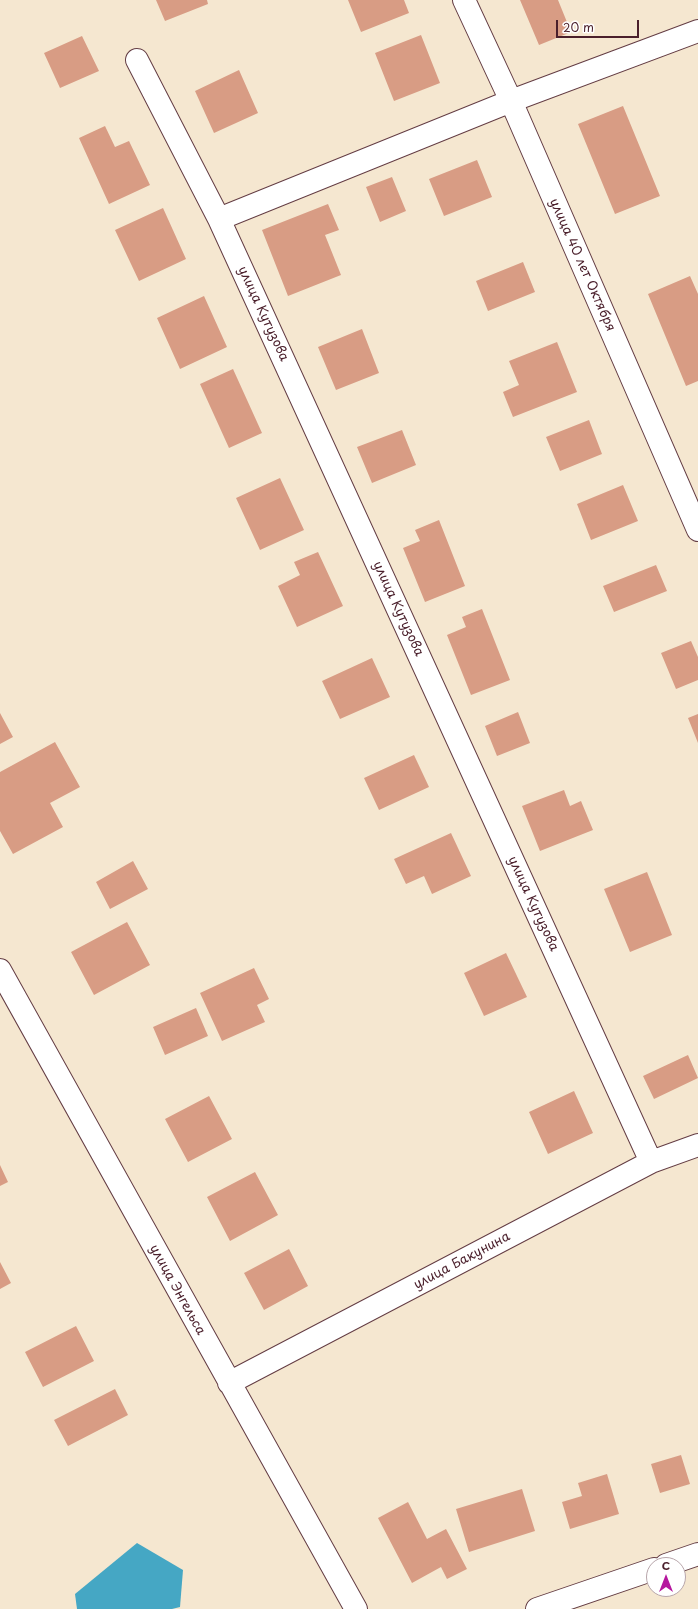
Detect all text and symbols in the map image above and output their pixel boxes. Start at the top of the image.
scale bar [558,12,641,38]
text: 20 m [563,18,594,36]
street label: улица 40 лет Октября [546,196,618,334]
street label: улица Кутузова [234,264,292,364]
street label: улица Кутузова [369,559,427,659]
street label: улица Кутузова [504,854,562,954]
street label: улица Бакунина [411,1229,513,1293]
street label: улица Энгельса [146,1242,208,1338]
north arrow [646,1557,686,1597]
text: С [662,1557,670,1574]

